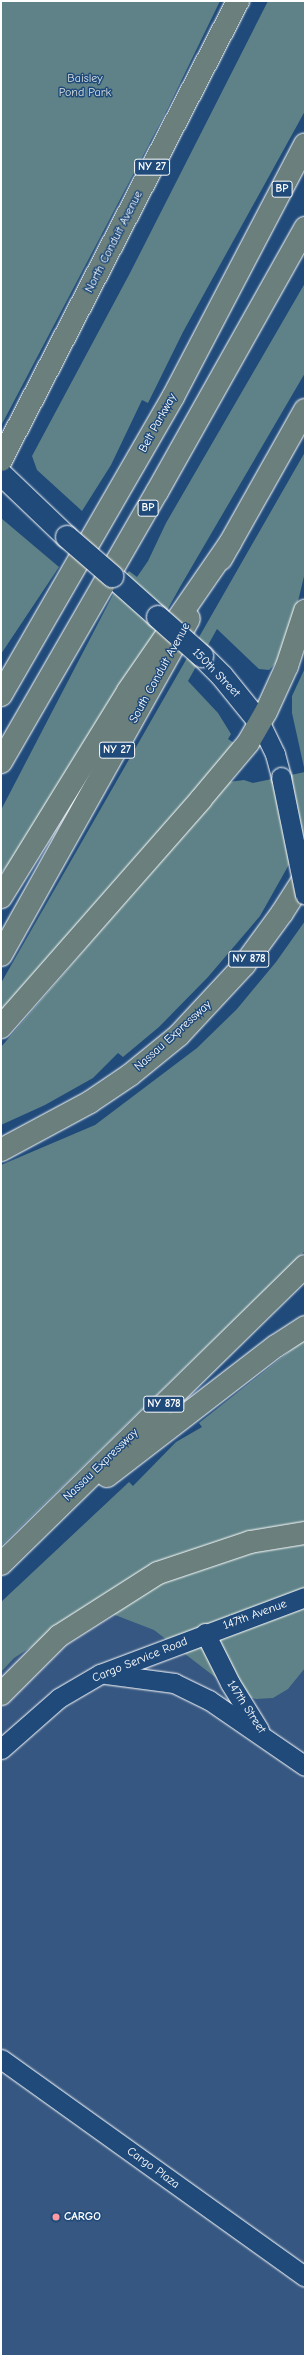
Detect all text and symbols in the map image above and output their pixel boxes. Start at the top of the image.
park label: Baisley Pond Park [59,72,111,100]
road number: NY 27 [134,158,170,176]
road number: BP [271,180,293,198]
street label: North Conduit Avenue [82,189,146,295]
street label: Belt Parkway [136,391,180,455]
road number: BP [137,499,159,517]
street label: South Conduit Avenue [126,620,194,726]
street label: 150th Street [189,646,243,700]
road number: NY 27 [99,741,135,759]
road number: NY 878 [228,950,270,968]
street label: Nassau Expressway [132,998,214,1074]
road number: NY 878 [143,1395,185,1413]
street label: Nassau Expressway [60,1426,142,1504]
street label: 147th Avenue [221,1597,289,1633]
street label: Cargo Service Road [90,1634,190,1686]
street label: 147th Street [224,1678,268,1736]
street label: Cargo Plaza [124,2144,182,2192]
place label: CARGO [64,2210,101,2224]
marker: CARGO [51,2212,61,2222]

